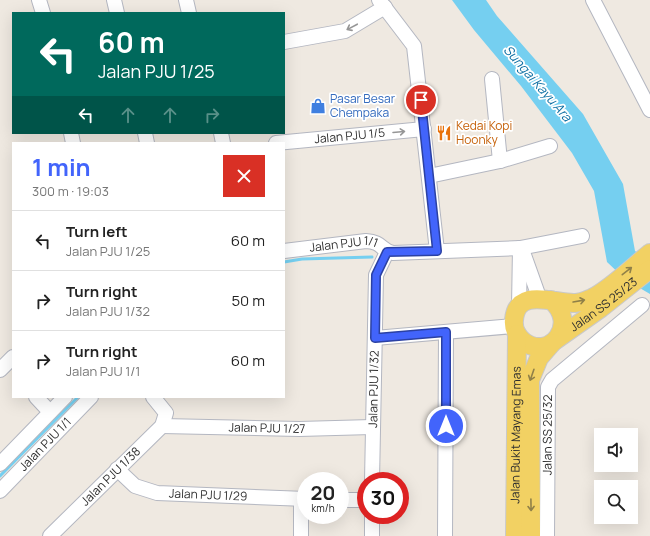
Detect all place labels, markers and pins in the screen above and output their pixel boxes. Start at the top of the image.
pin [404,83,438,117]
place label: Pasar Besar Chempaka [330,90,396,121]
shop icon: Pasar Besar Chempaka [309,97,327,115]
place label: Kedai Kopi Hoonky [456,117,512,148]
restaurant icon: Kedai Kopi Hoonky [435,124,453,142]

